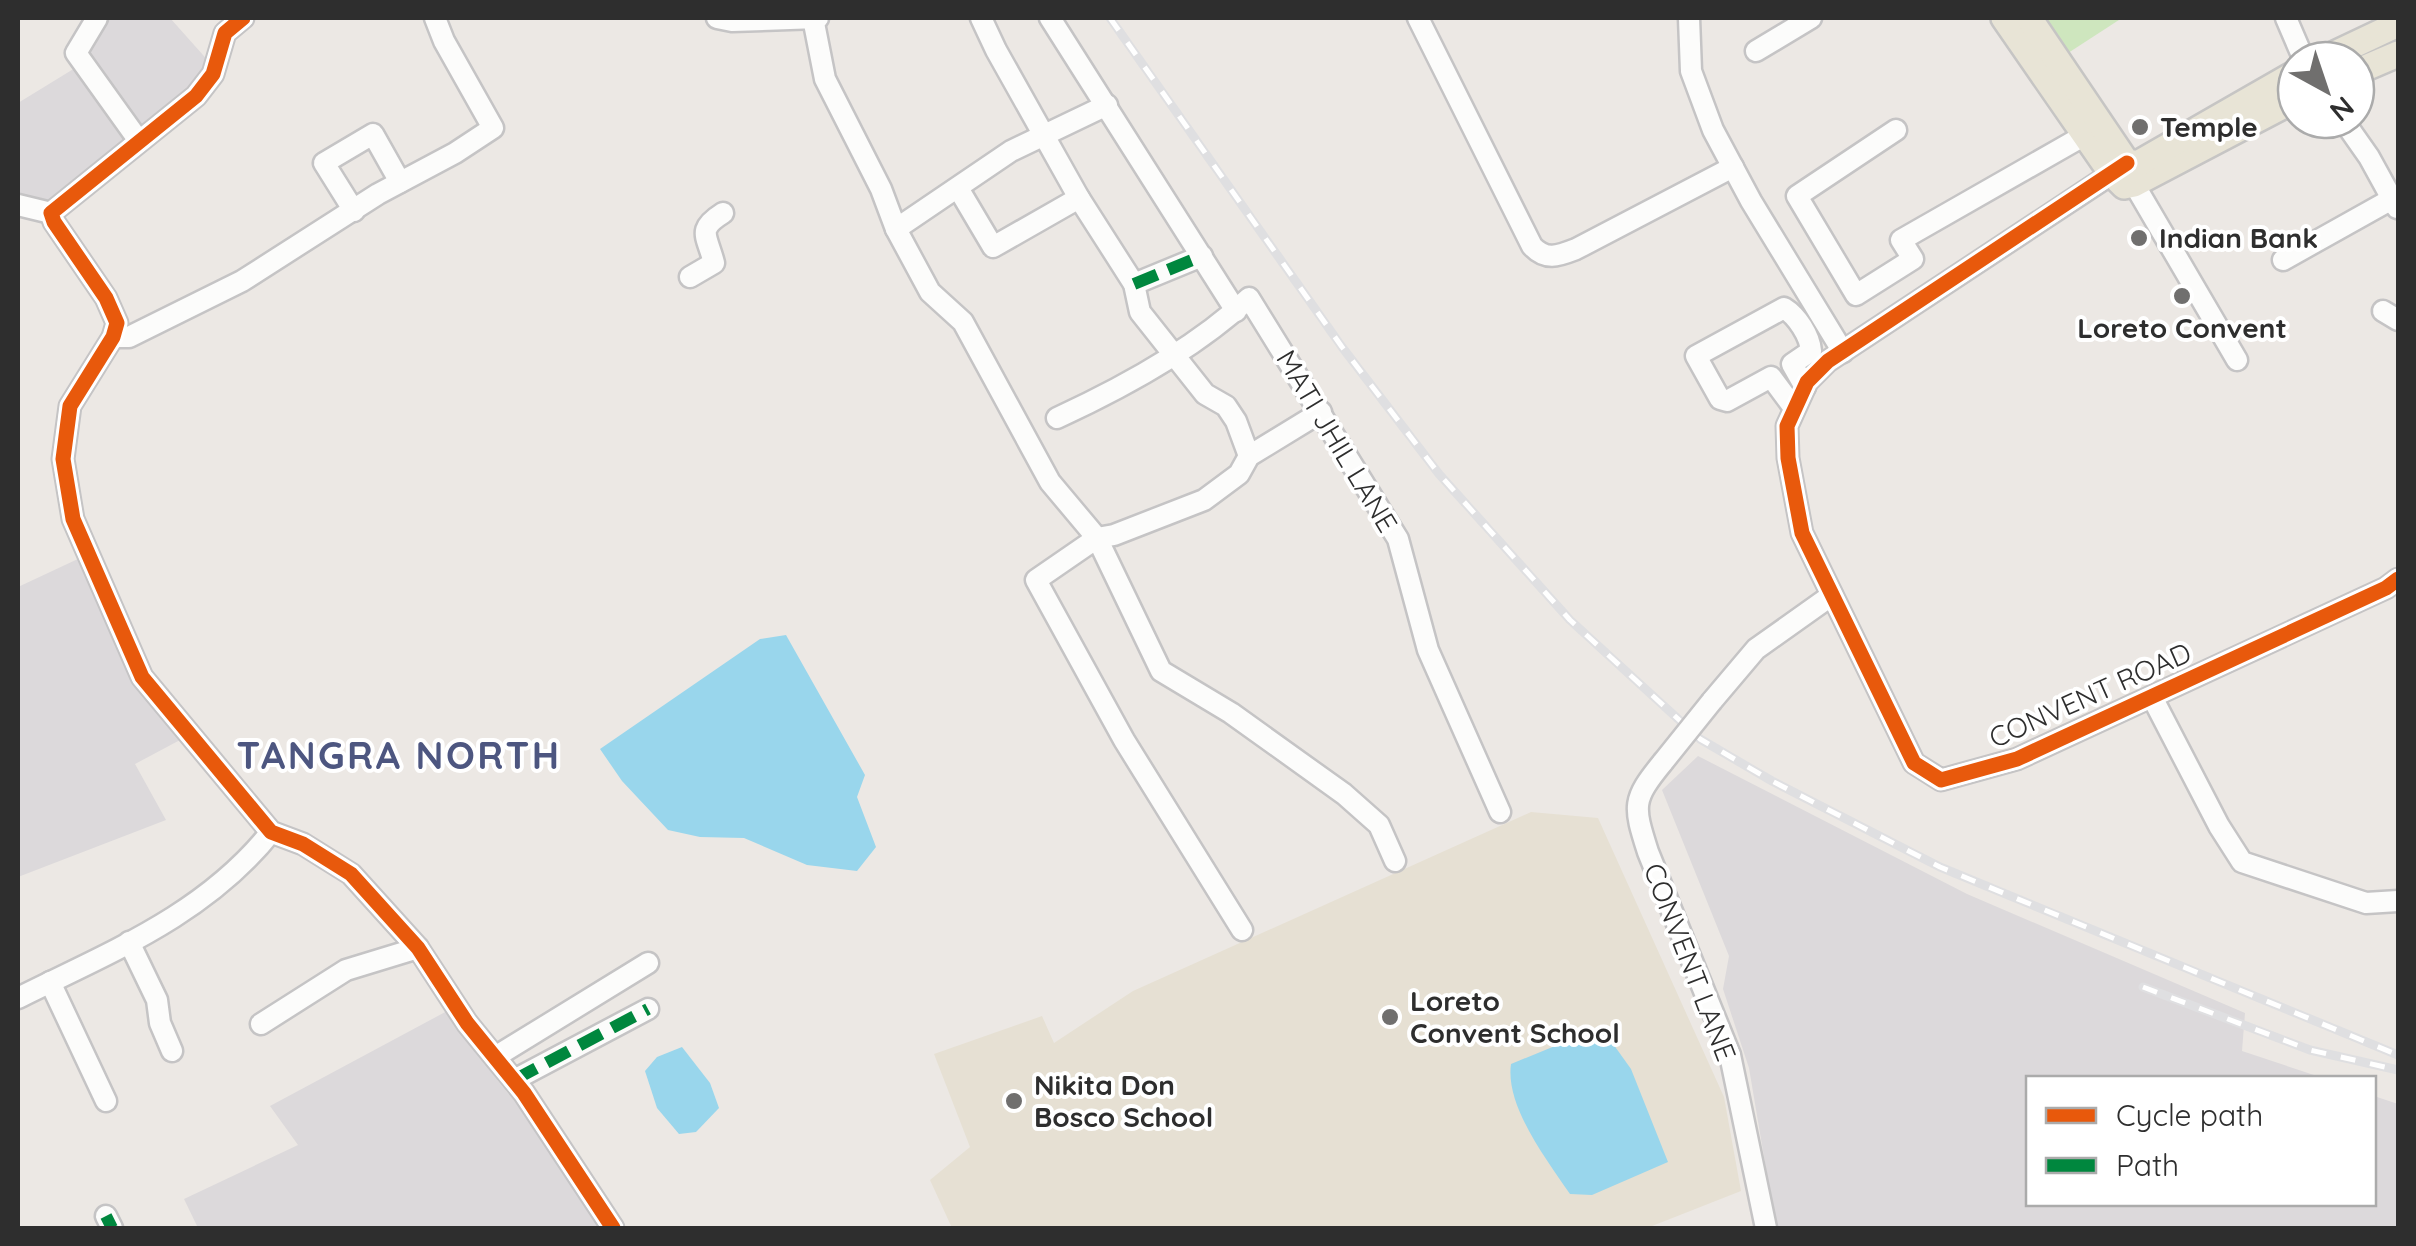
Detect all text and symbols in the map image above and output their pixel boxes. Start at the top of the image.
north arrow [2276,40,2376,140]
text: N [2323,90,2362,130]
place label: Temple [2160,109,2258,144]
marker: Temple [2129,116,2151,138]
place label: Indian Bank [2159,220,2318,255]
marker: Indian Bank [2128,227,2150,249]
marker: Loreto Convent [2171,285,2193,307]
place label: Loreto Convent [2077,310,2287,345]
street label: MATI JHIL LANE [1269,343,1406,538]
street label: CONVENT ROAD [1983,634,2196,755]
district label: TANGRA NORTH [237,731,562,779]
street label: CONVENT LANE [1637,858,1744,1066]
place label: Loreto Convent School [1410,983,1620,1050]
marker: Loreto Convent School [1379,1006,1401,1028]
place label: Nikita Don Bosco School [1034,1067,1213,1134]
legend [2026,1076,2376,1206]
marker: Nikita Don Bosco School [1003,1090,1025,1112]
text: Cycle path [2116,1096,2263,1134]
text: Path [2116,1146,2179,1184]

